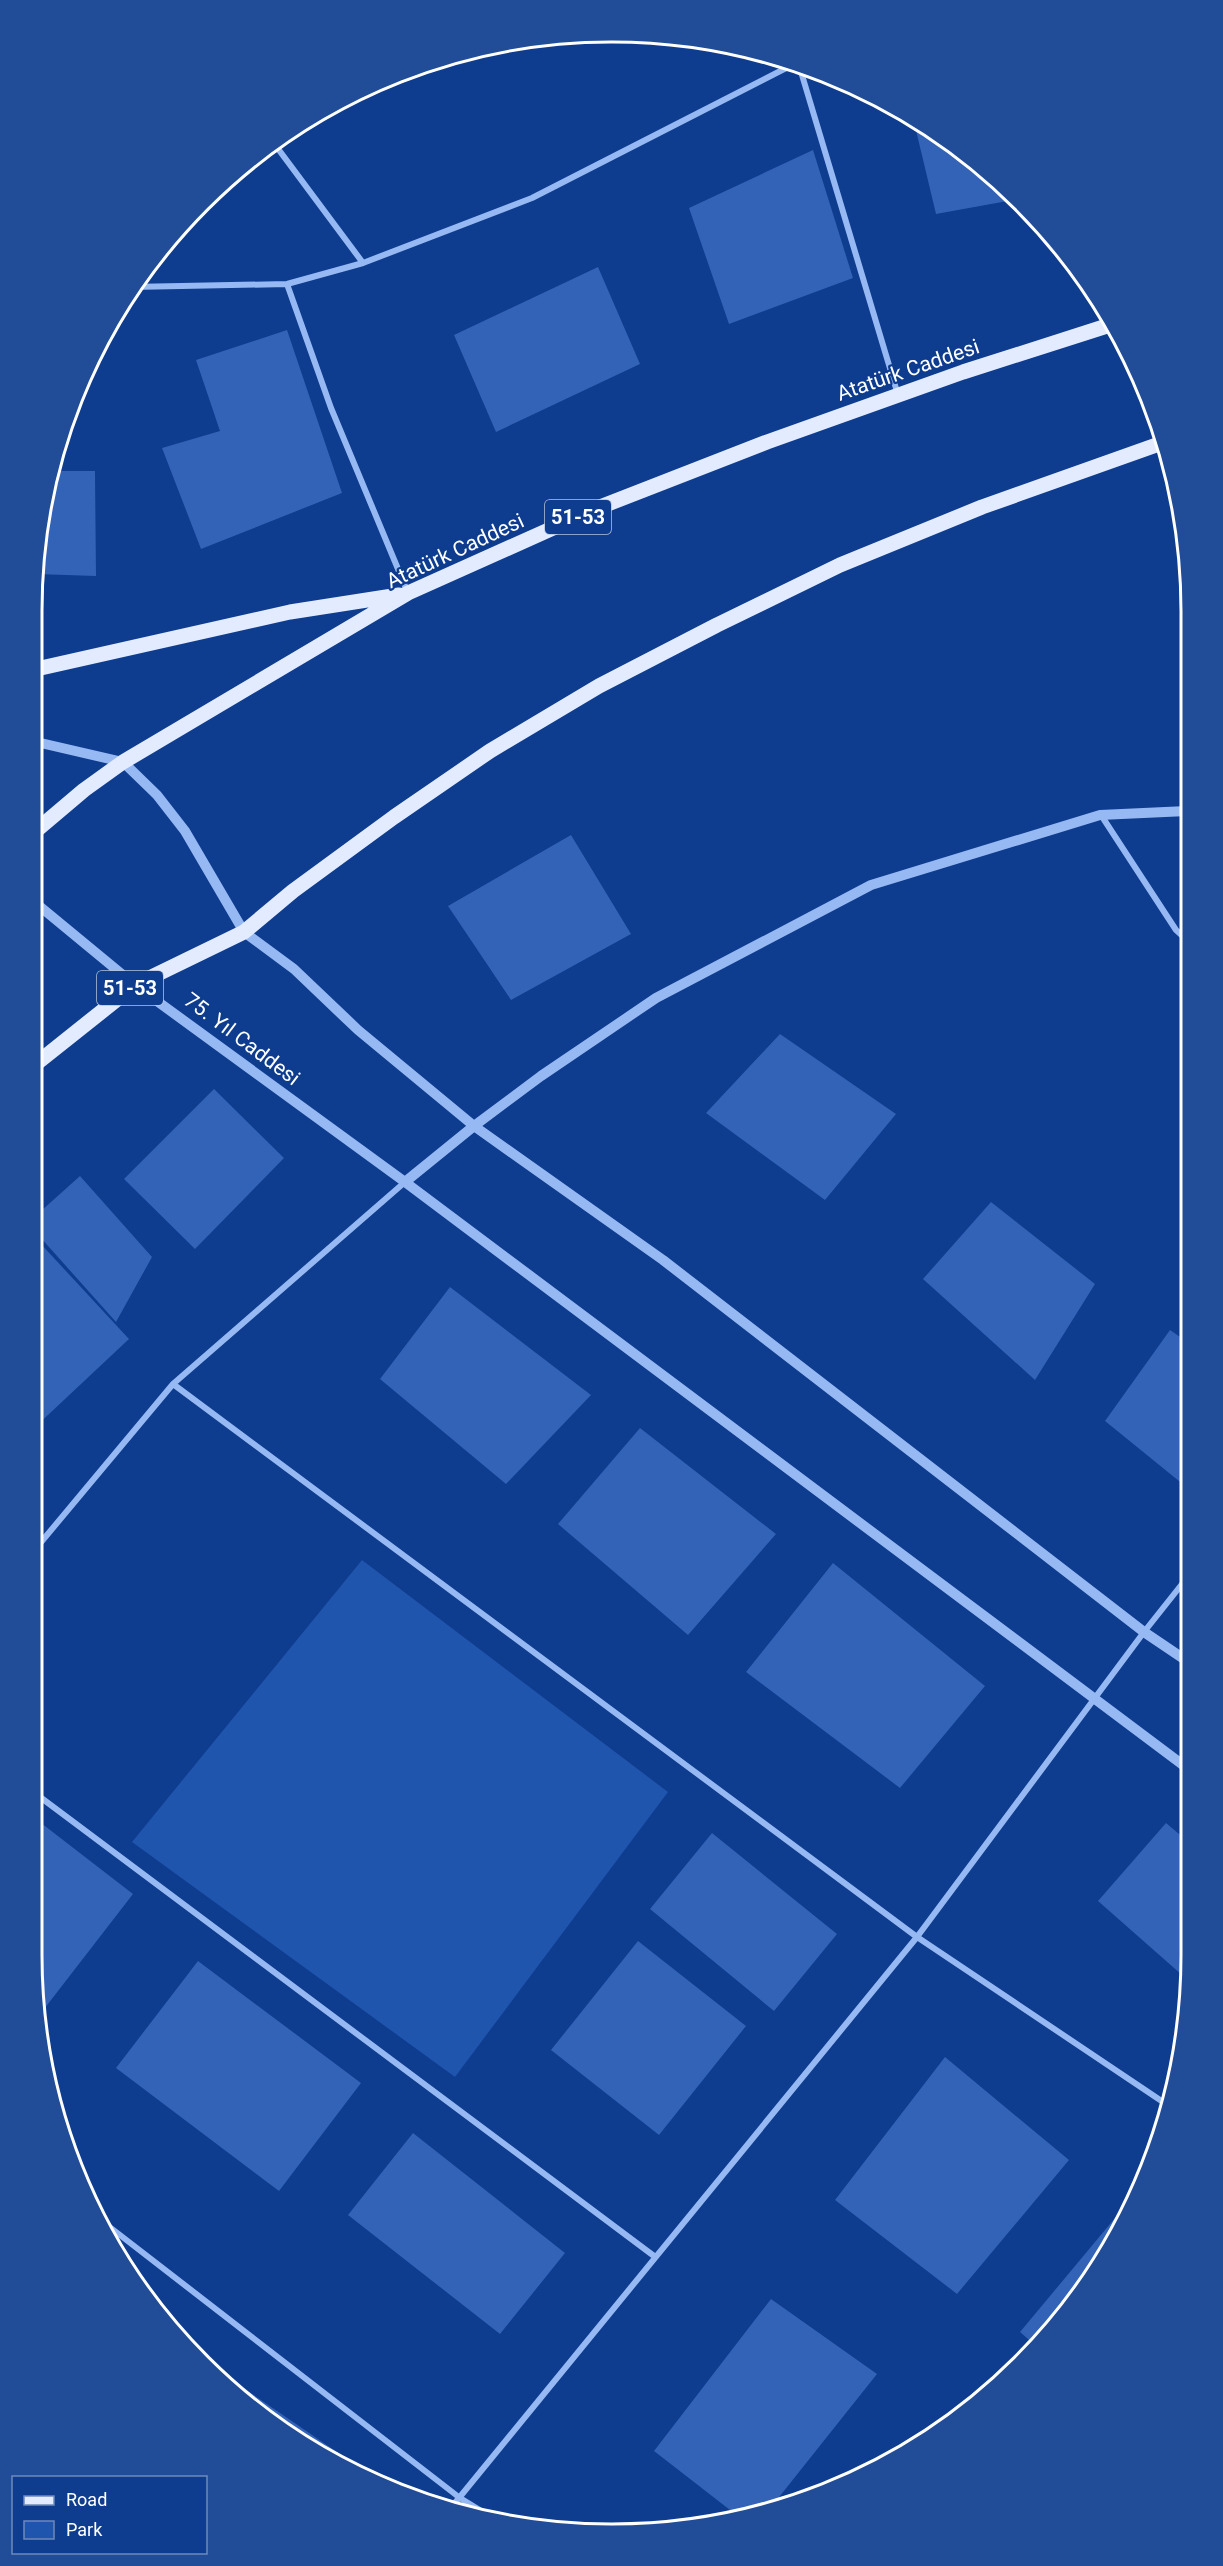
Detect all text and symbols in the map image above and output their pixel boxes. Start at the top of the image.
street label: Atatürk Caddesi [834,334,982,406]
road number: 51-53 [545,500,611,534]
street label: Atatürk Caddesi [382,509,528,593]
road number: 51-53 [97,971,163,1005]
street label: 75. Yıl Caddesi [180,988,304,1090]
legend [12,2476,207,2554]
text: Road [66,2489,107,2510]
text: Park [66,2519,103,2540]

